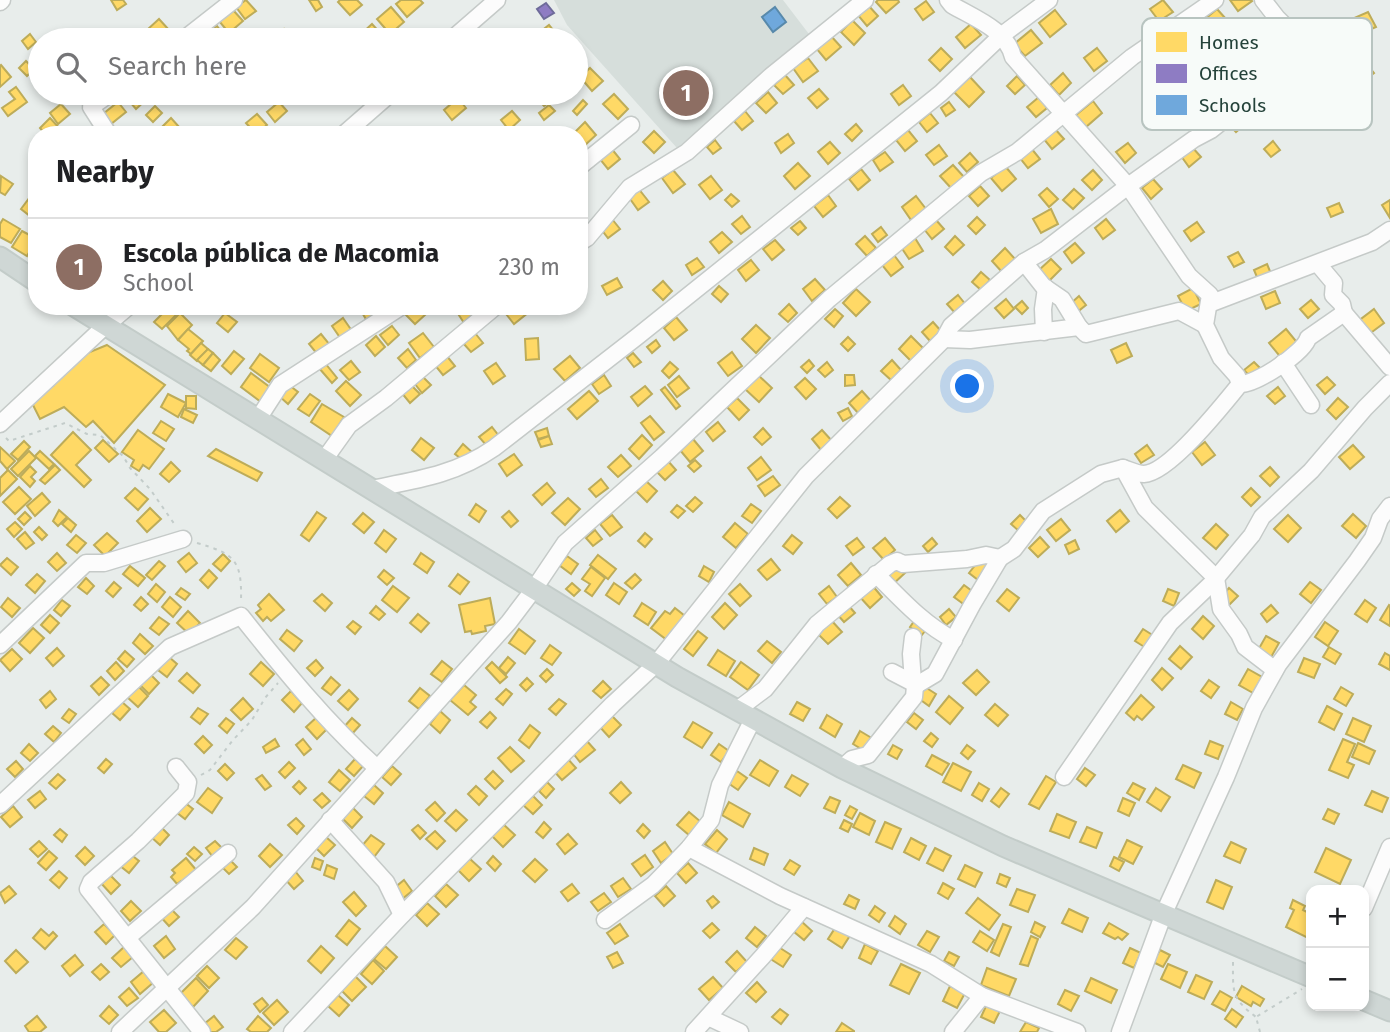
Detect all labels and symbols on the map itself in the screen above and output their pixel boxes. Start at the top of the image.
legend [1142,18,1372,130]
text: Homes [1199,31,1259,54]
text: Offices [1199,62,1257,85]
pin: 1 [663,67,709,119]
text: Schools [1199,94,1266,117]
your location [950,369,984,403]

